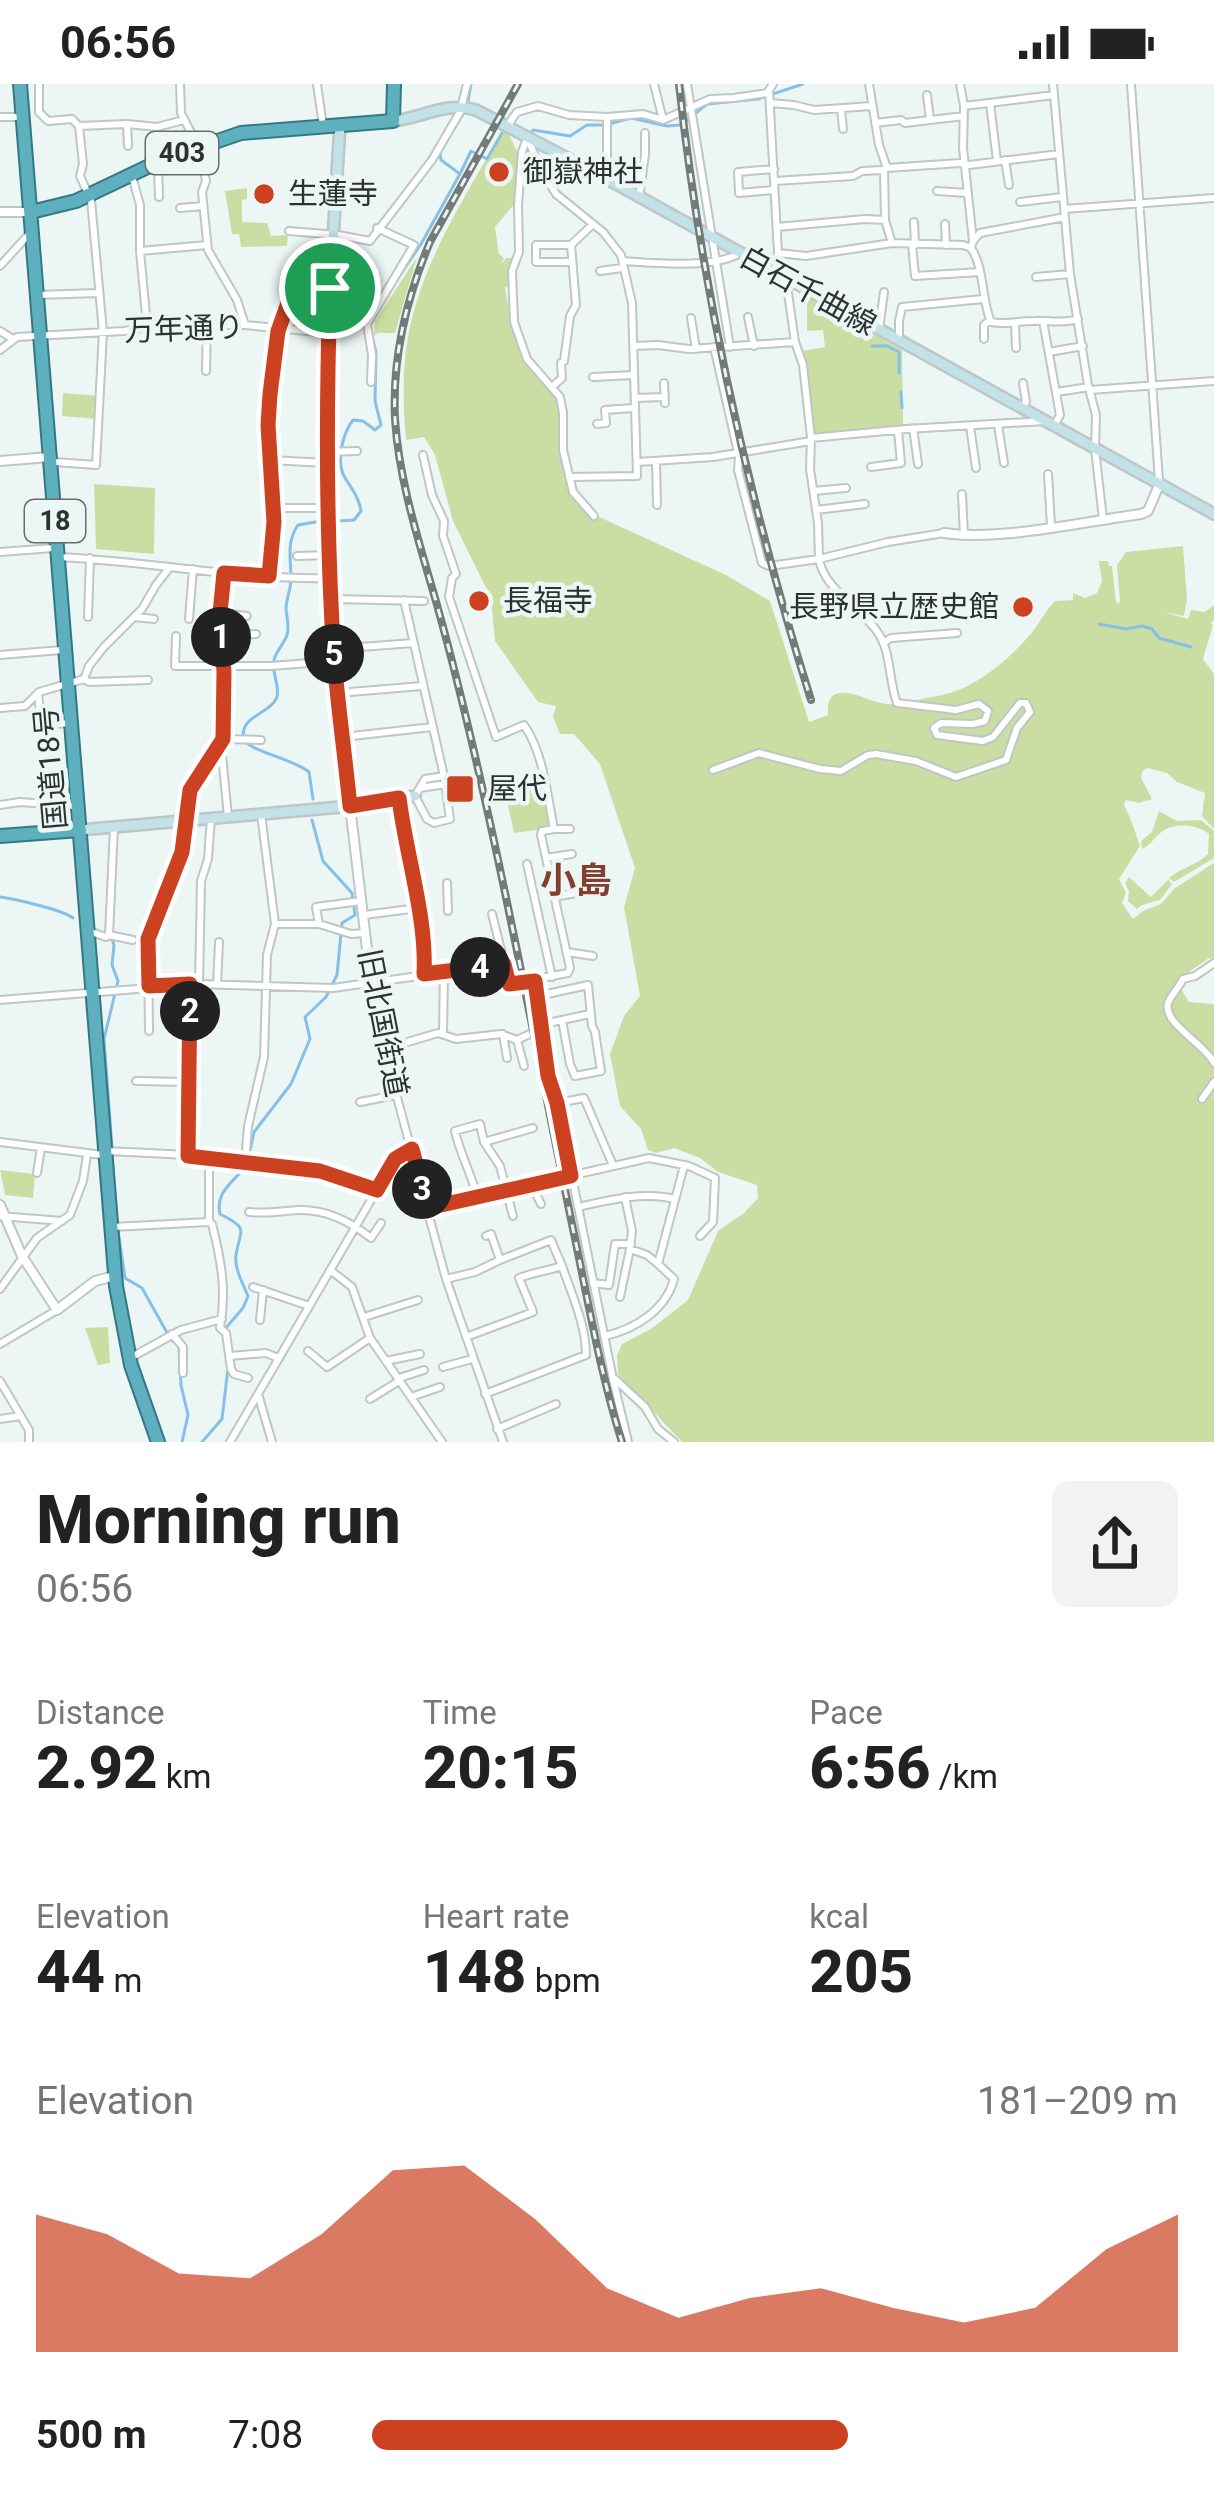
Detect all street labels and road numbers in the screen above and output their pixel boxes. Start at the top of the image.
road number: 403 [146,132,218,174]
street label: 白石千曲線 [734,239,882,342]
street label: 万年通り [123,309,245,348]
road number: 18 [25,500,85,542]
street label: 国道18号 [28,705,73,831]
street label: 旧北国街道 [352,946,415,1100]

